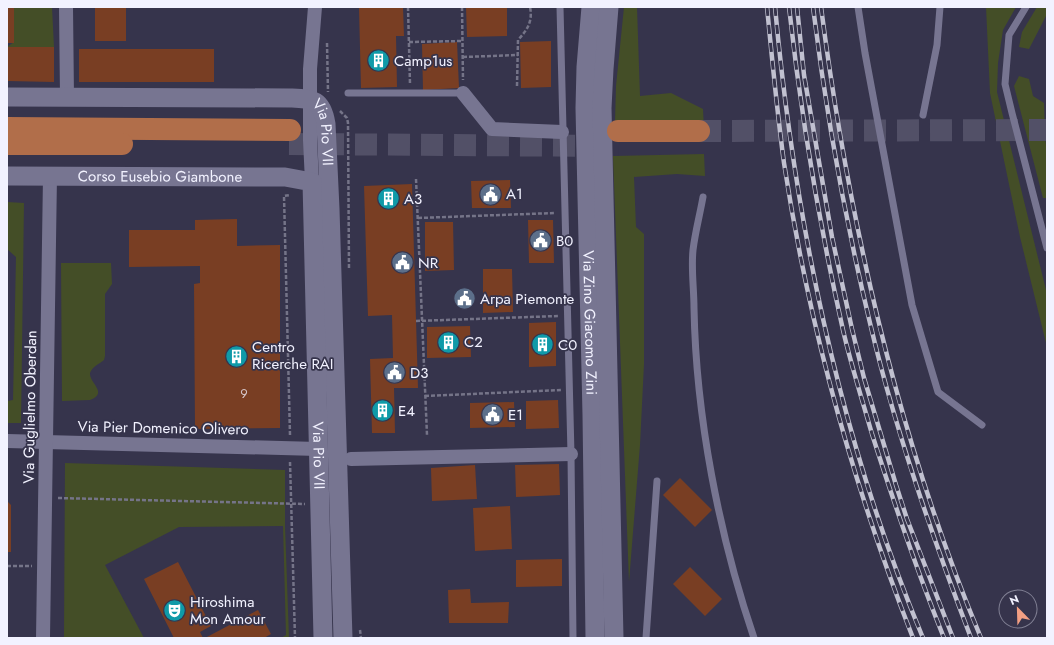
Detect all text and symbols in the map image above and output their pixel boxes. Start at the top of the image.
building icon: Camp1us [366,48,392,74]
place label: Camp1us [394,50,452,72]
street label: Via Pio VII [307,94,339,166]
street label: Corso Eusebio Giambone [78,165,242,188]
public building icon: A1 [478,181,504,207]
place label: A1 [506,183,523,205]
building icon: A3 [375,186,401,212]
place label: A3 [404,188,422,210]
public building icon: B0 [528,228,554,254]
place label: B0 [556,230,573,252]
public building icon: NR [389,250,415,276]
street label: Via Zino Giacomo Zini [577,250,603,395]
place label: NR [418,252,439,274]
public building icon: Arpa Piemonte [451,286,477,312]
place label: Arpa Piemonte [480,288,575,310]
building icon: C2 [436,329,462,355]
street label: Via Guglielmo Oberdan [18,330,42,484]
place label: C2 [464,331,483,353]
building icon: C0 [529,332,555,358]
place label: C0 [558,334,577,356]
place label: Centro Ricerche RAI [252,336,333,375]
building icon: Centro Ricerche RAI [224,343,250,369]
public building icon: D3 [381,360,407,386]
place label: D3 [410,362,428,384]
house number: 9 [240,384,248,403]
building icon: E4 [370,398,396,424]
place label: E4 [398,400,415,422]
public building icon: E1 [479,402,505,428]
place label: E1 [508,404,523,426]
street label: Via Pier Domenico Olivero [77,416,249,440]
street label: Via Pio VII [307,421,330,490]
north arrow [998,589,1038,629]
place label: Hiroshima Mon Amour [190,591,266,630]
text: N [1007,591,1021,609]
theatre icon: Hiroshima Mon Amour [162,598,188,624]

